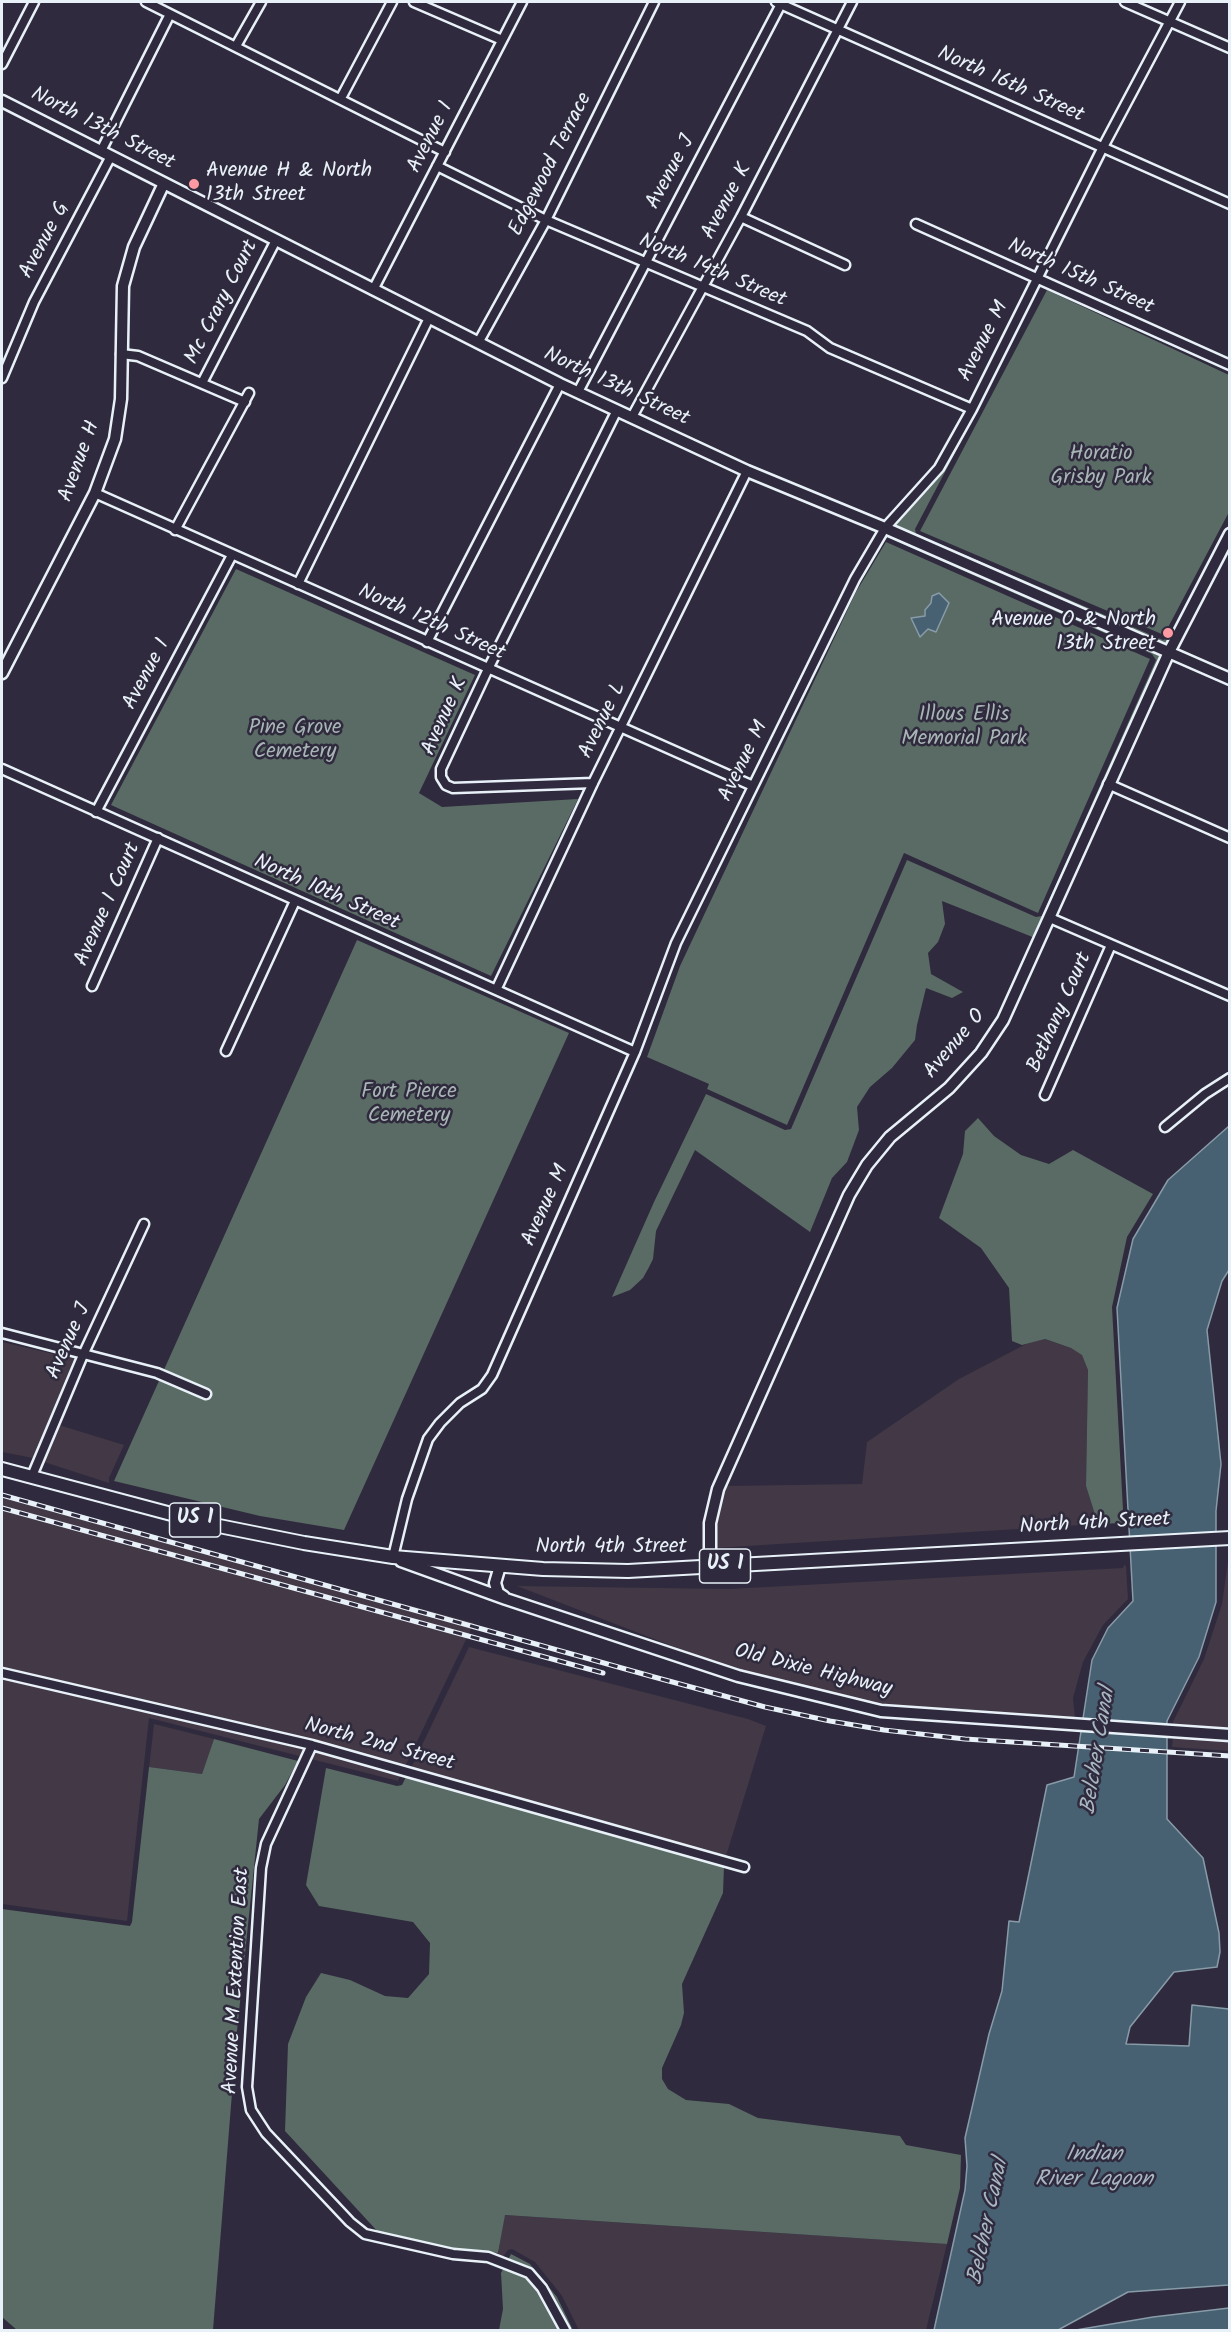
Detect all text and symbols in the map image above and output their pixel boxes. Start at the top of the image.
street label: North 16th Street [933,42,1087,130]
street label: North 13th Street [26,83,178,177]
street label: Edgewood Terrace [505,89,599,241]
street label: Avenue I [403,98,461,178]
street label: Avenue J [642,132,702,214]
place label: Avenue H & North 13th Street [206,159,372,209]
street label: Avenue K [697,160,759,244]
marker: Avenue H & North 13th Street [187,177,201,191]
street label: Avenue G [15,198,77,284]
street label: North 14th Street [634,230,790,314]
street label: North 15th Street [1003,234,1157,322]
street label: Mc Crary Court [181,237,265,369]
street label: Avenue M [954,298,1016,386]
street label: North 13th Street [539,343,693,433]
street label: Avenue H [55,418,107,506]
park label: Horatio Grisby Park [1050,442,1152,492]
street label: North 12th Street [354,580,508,668]
place label: Avenue O & North 13th Street [991,608,1156,658]
marker: Avenue O & North 13th Street [1161,626,1175,640]
street label: Avenue I [119,635,177,715]
street label: Avenue K [418,674,474,760]
street label: Avenue L [575,679,633,763]
park label: Illous Ellis Memorial Park [901,703,1027,753]
park label: Pine Grove Cemetery [248,716,342,766]
street label: Avenue M [715,717,775,807]
street label: Avenue I Court [71,839,147,971]
street label: North 10th Street [249,851,403,937]
street label: Bethany Court [1023,949,1099,1077]
street label: Avenue O [920,1005,992,1085]
park label: Fort Pierce Cemetery [361,1080,457,1130]
street label: Avenue M [518,1161,576,1251]
street label: Avenue J [42,1300,98,1384]
road number: US 1 [170,1503,220,1537]
street label: North 4th Street [1019,1508,1171,1542]
street label: North 4th Street [535,1535,687,1561]
road number: US 1 [700,1549,750,1583]
street label: Old Dixie Highway [732,1640,894,1704]
water label: Belcher Canal [1077,1686,1123,1816]
street label: North 2nd Street [301,1714,457,1778]
street label: Avenue M Extention East [219,1867,257,2095]
water label: Indian River Lagoon [1035,2143,1153,2194]
water label: Belcher Canal [964,2157,1016,2287]

